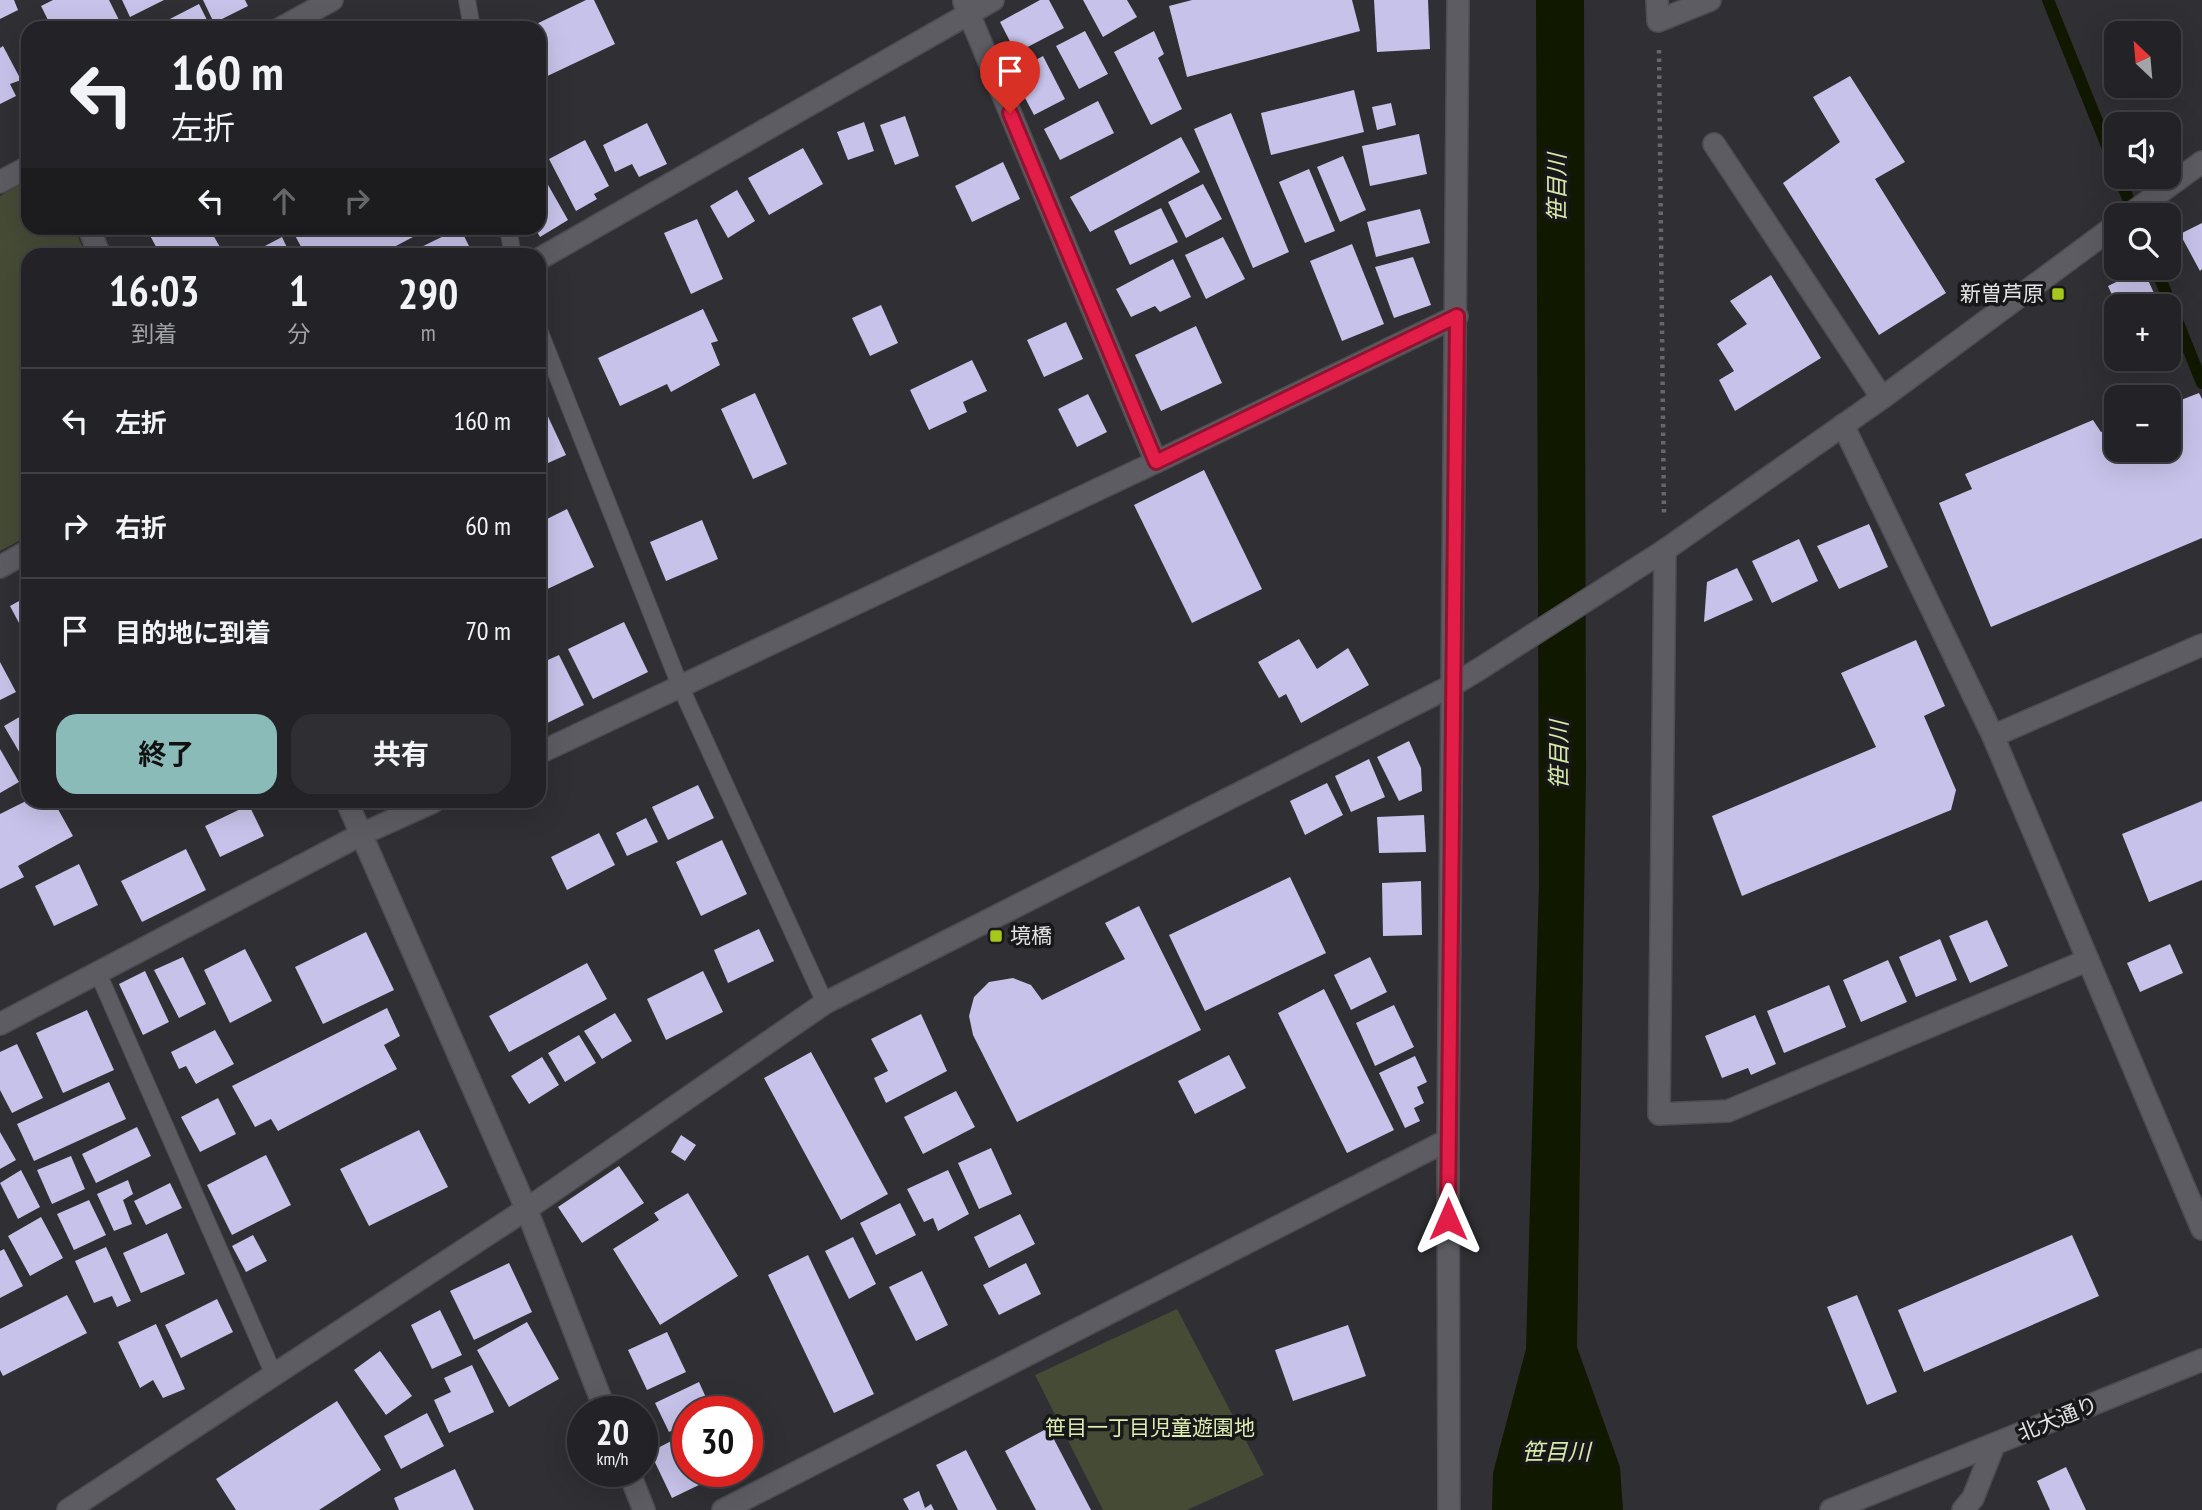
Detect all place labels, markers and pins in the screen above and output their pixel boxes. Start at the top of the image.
pin [980,41,1040,113]
place label: 新曽芦原 [1960,280,2044,307]
marker: 新曽芦原 [2050,286,2066,302]
place label: 境橋 [1010,922,1052,949]
marker: 境橋 [988,928,1004,944]

